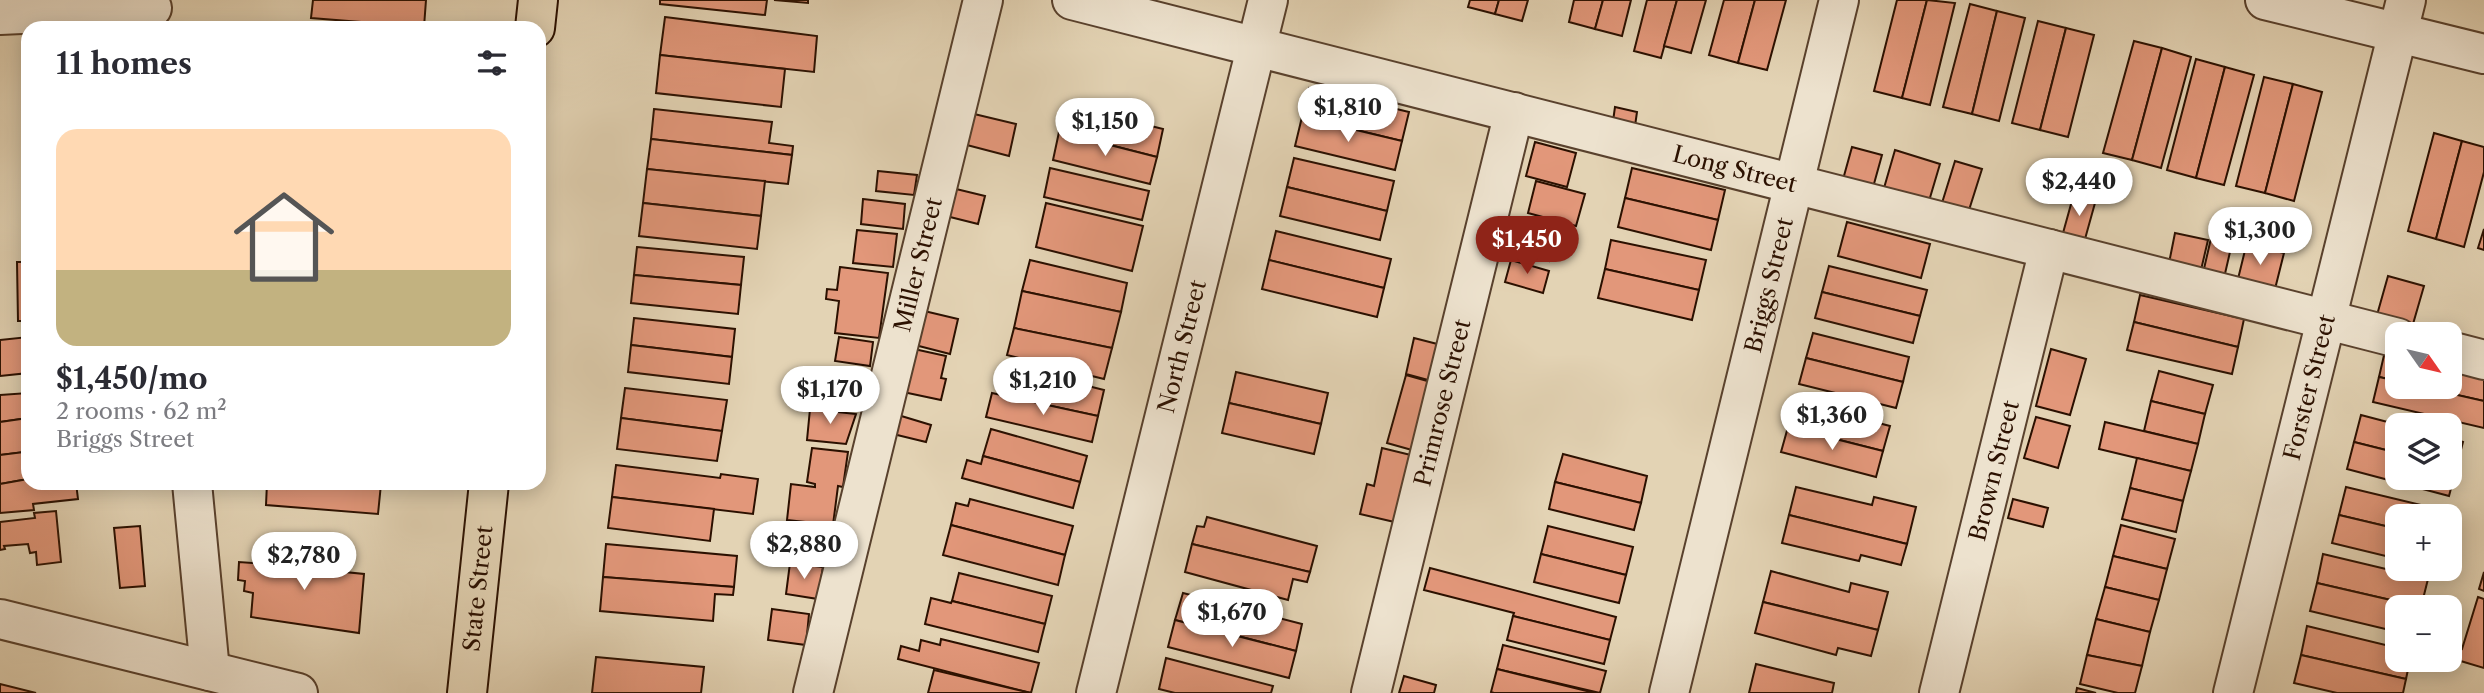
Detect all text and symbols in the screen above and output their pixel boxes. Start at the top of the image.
icon: filters [473,44,511,82]
text: 11 homes [56,45,192,82]
pin: $1,810 [1291,85,1405,144]
text: $1,810 [1314,93,1382,121]
pin: $1,150 [1048,99,1162,158]
text: $1,150 [1071,107,1139,135]
street label: Long Street [1670,140,1800,198]
pin: $2,440 [2022,158,2136,218]
text: $2,440 [2042,167,2116,195]
icon: home [221,174,347,300]
street label: Miller Street [888,195,948,335]
pin: $1,300 [2203,208,2317,267]
street label: Briggs Street [1739,215,1799,356]
pin: $1,450 [1470,216,1584,276]
text: $1,300 [2224,216,2296,244]
text: $1,450 [1492,225,1562,253]
street label: North Street [1152,277,1212,416]
street label: Forster Street [2278,312,2341,463]
street label: Primrose Street [1408,316,1477,489]
north arrow [2385,322,2462,399]
map controls [2385,322,2462,672]
pin: $1,210 [986,358,1100,417]
text: $1,450/mo [56,360,208,397]
pin: $1,170 [773,366,887,426]
text: $1,210 [1009,366,1077,394]
text: $1,170 [797,375,863,403]
pin: $1,360 [1775,392,1889,452]
text: 2 rooms · 62 m² [56,397,227,425]
street label: Brown Street [1963,398,2025,544]
text: $1,360 [1797,401,1867,429]
button: layers [2385,413,2462,490]
text: Briggs Street [56,425,194,453]
button: + [2385,504,2462,581]
pin: $2,880 [747,522,861,581]
street label: State Street [457,524,498,653]
text: $2,880 [766,530,842,558]
pin: $2,780 [247,532,361,592]
text: $2,780 [267,541,341,569]
pin: $1,670 [1175,590,1289,649]
button: − [2385,595,2462,672]
text: $1,670 [1197,598,1267,626]

